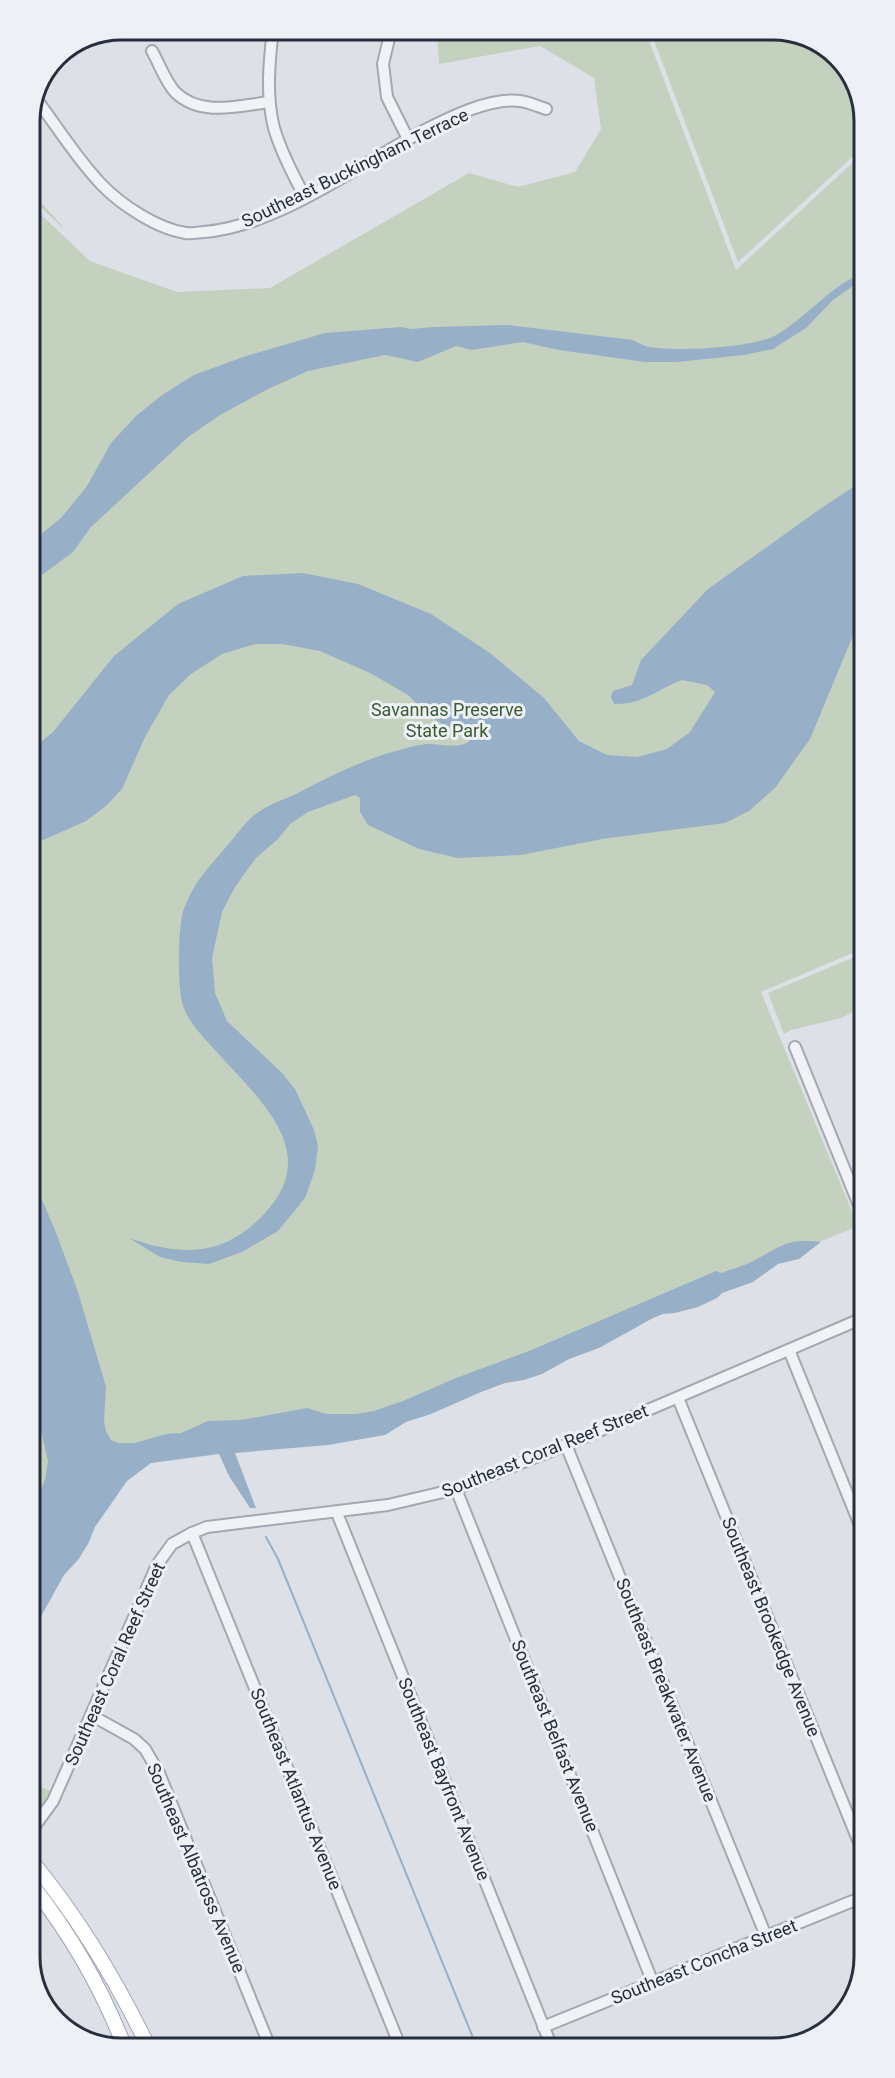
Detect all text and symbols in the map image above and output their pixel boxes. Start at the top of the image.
street label: Southeast Buckingham Terrace [238,103,471,232]
park label: Savannas Preserve State Park [371,699,523,741]
street label: Southeast Coral Reef Street [439,1399,651,1502]
street label: Southeast Brookedge Avenue [718,1514,825,1740]
street label: Southeast Coral Reef Street [60,1559,169,1769]
street label: Southeast Breakwater Avenue [612,1575,721,1805]
street label: Southeast Belfast Avenue [507,1637,604,1835]
street label: Southeast Bayfront Avenue [394,1674,495,1883]
street label: Southeast Atlantus Avenue [246,1685,347,1893]
street label: Southeast Albatross Avenue [143,1760,250,1976]
street label: Southeast Concha Street [608,1915,800,2008]

